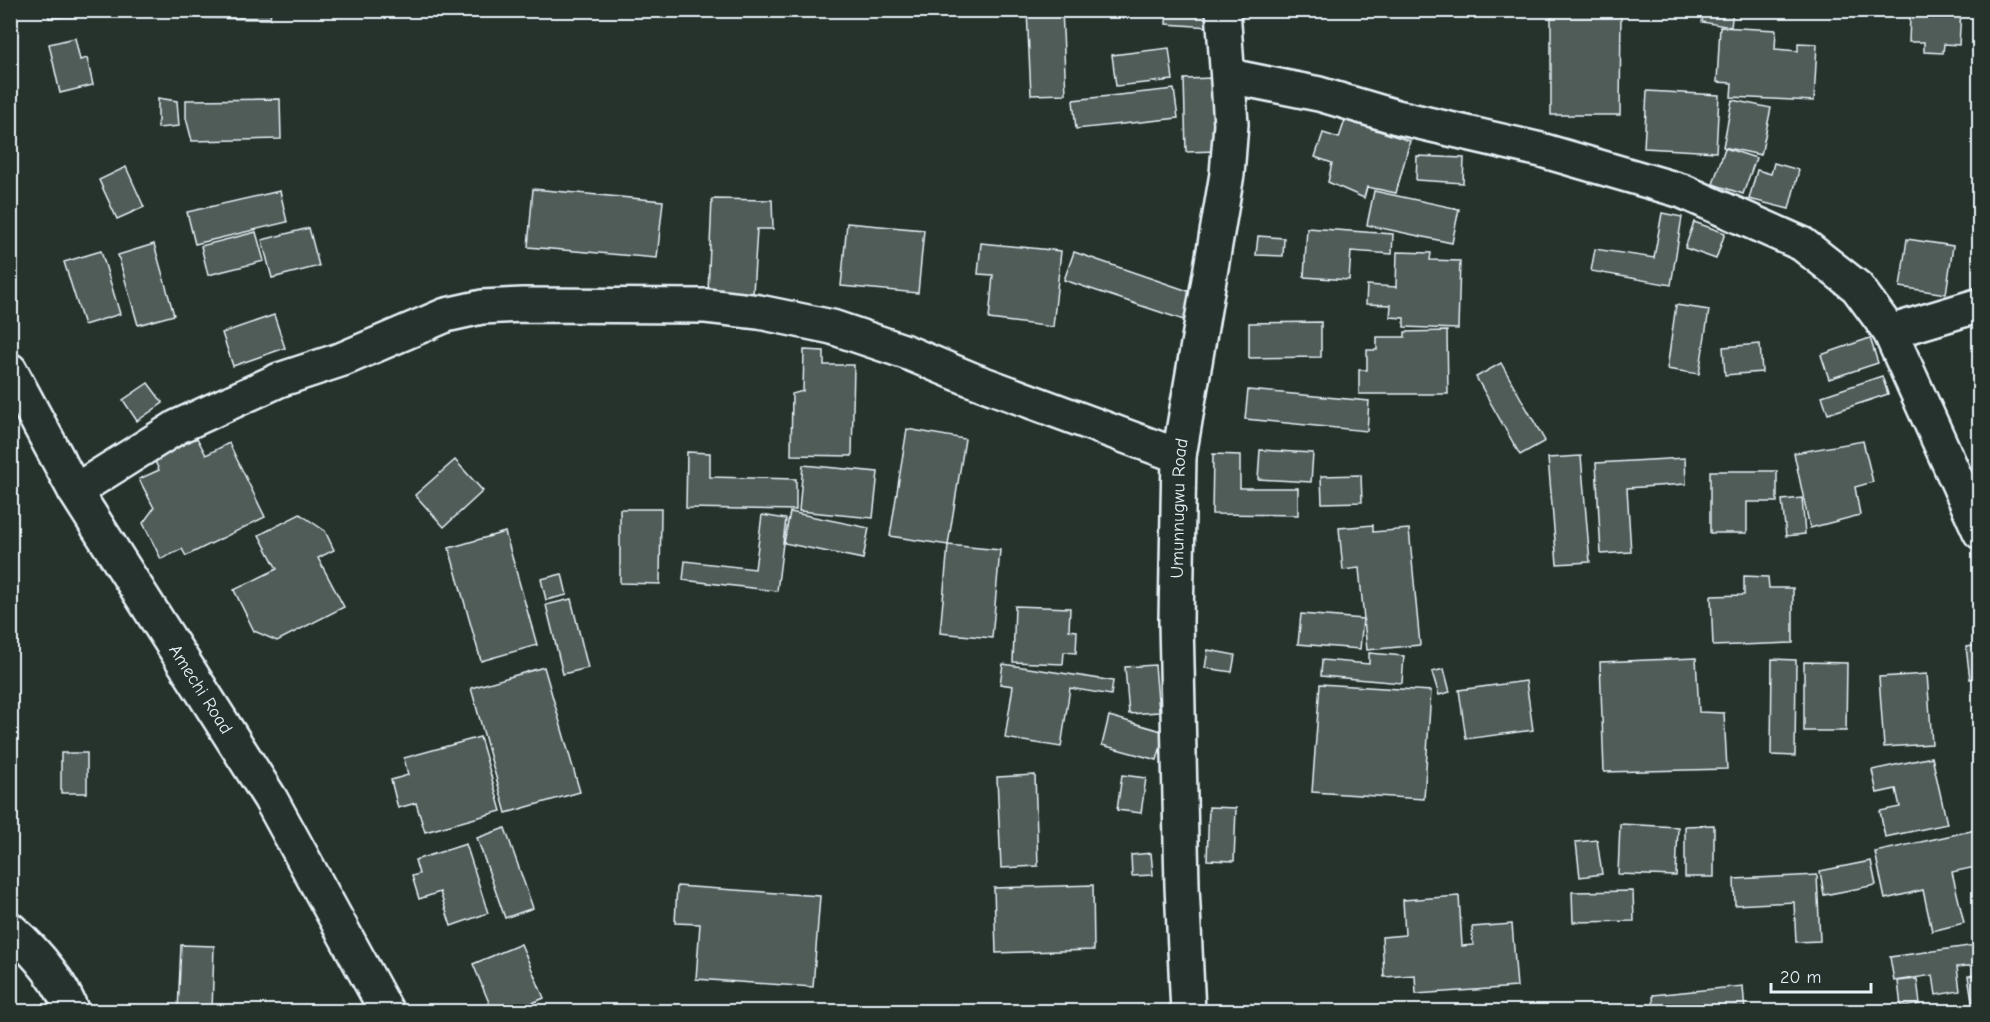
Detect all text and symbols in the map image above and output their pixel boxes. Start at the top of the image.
street label: Umunnugwu Road [1167,437,1193,578]
street label: Amechi Road [164,641,237,738]
scale bar [1771,956,1872,994]
text: 20 m [1780,967,1821,988]

